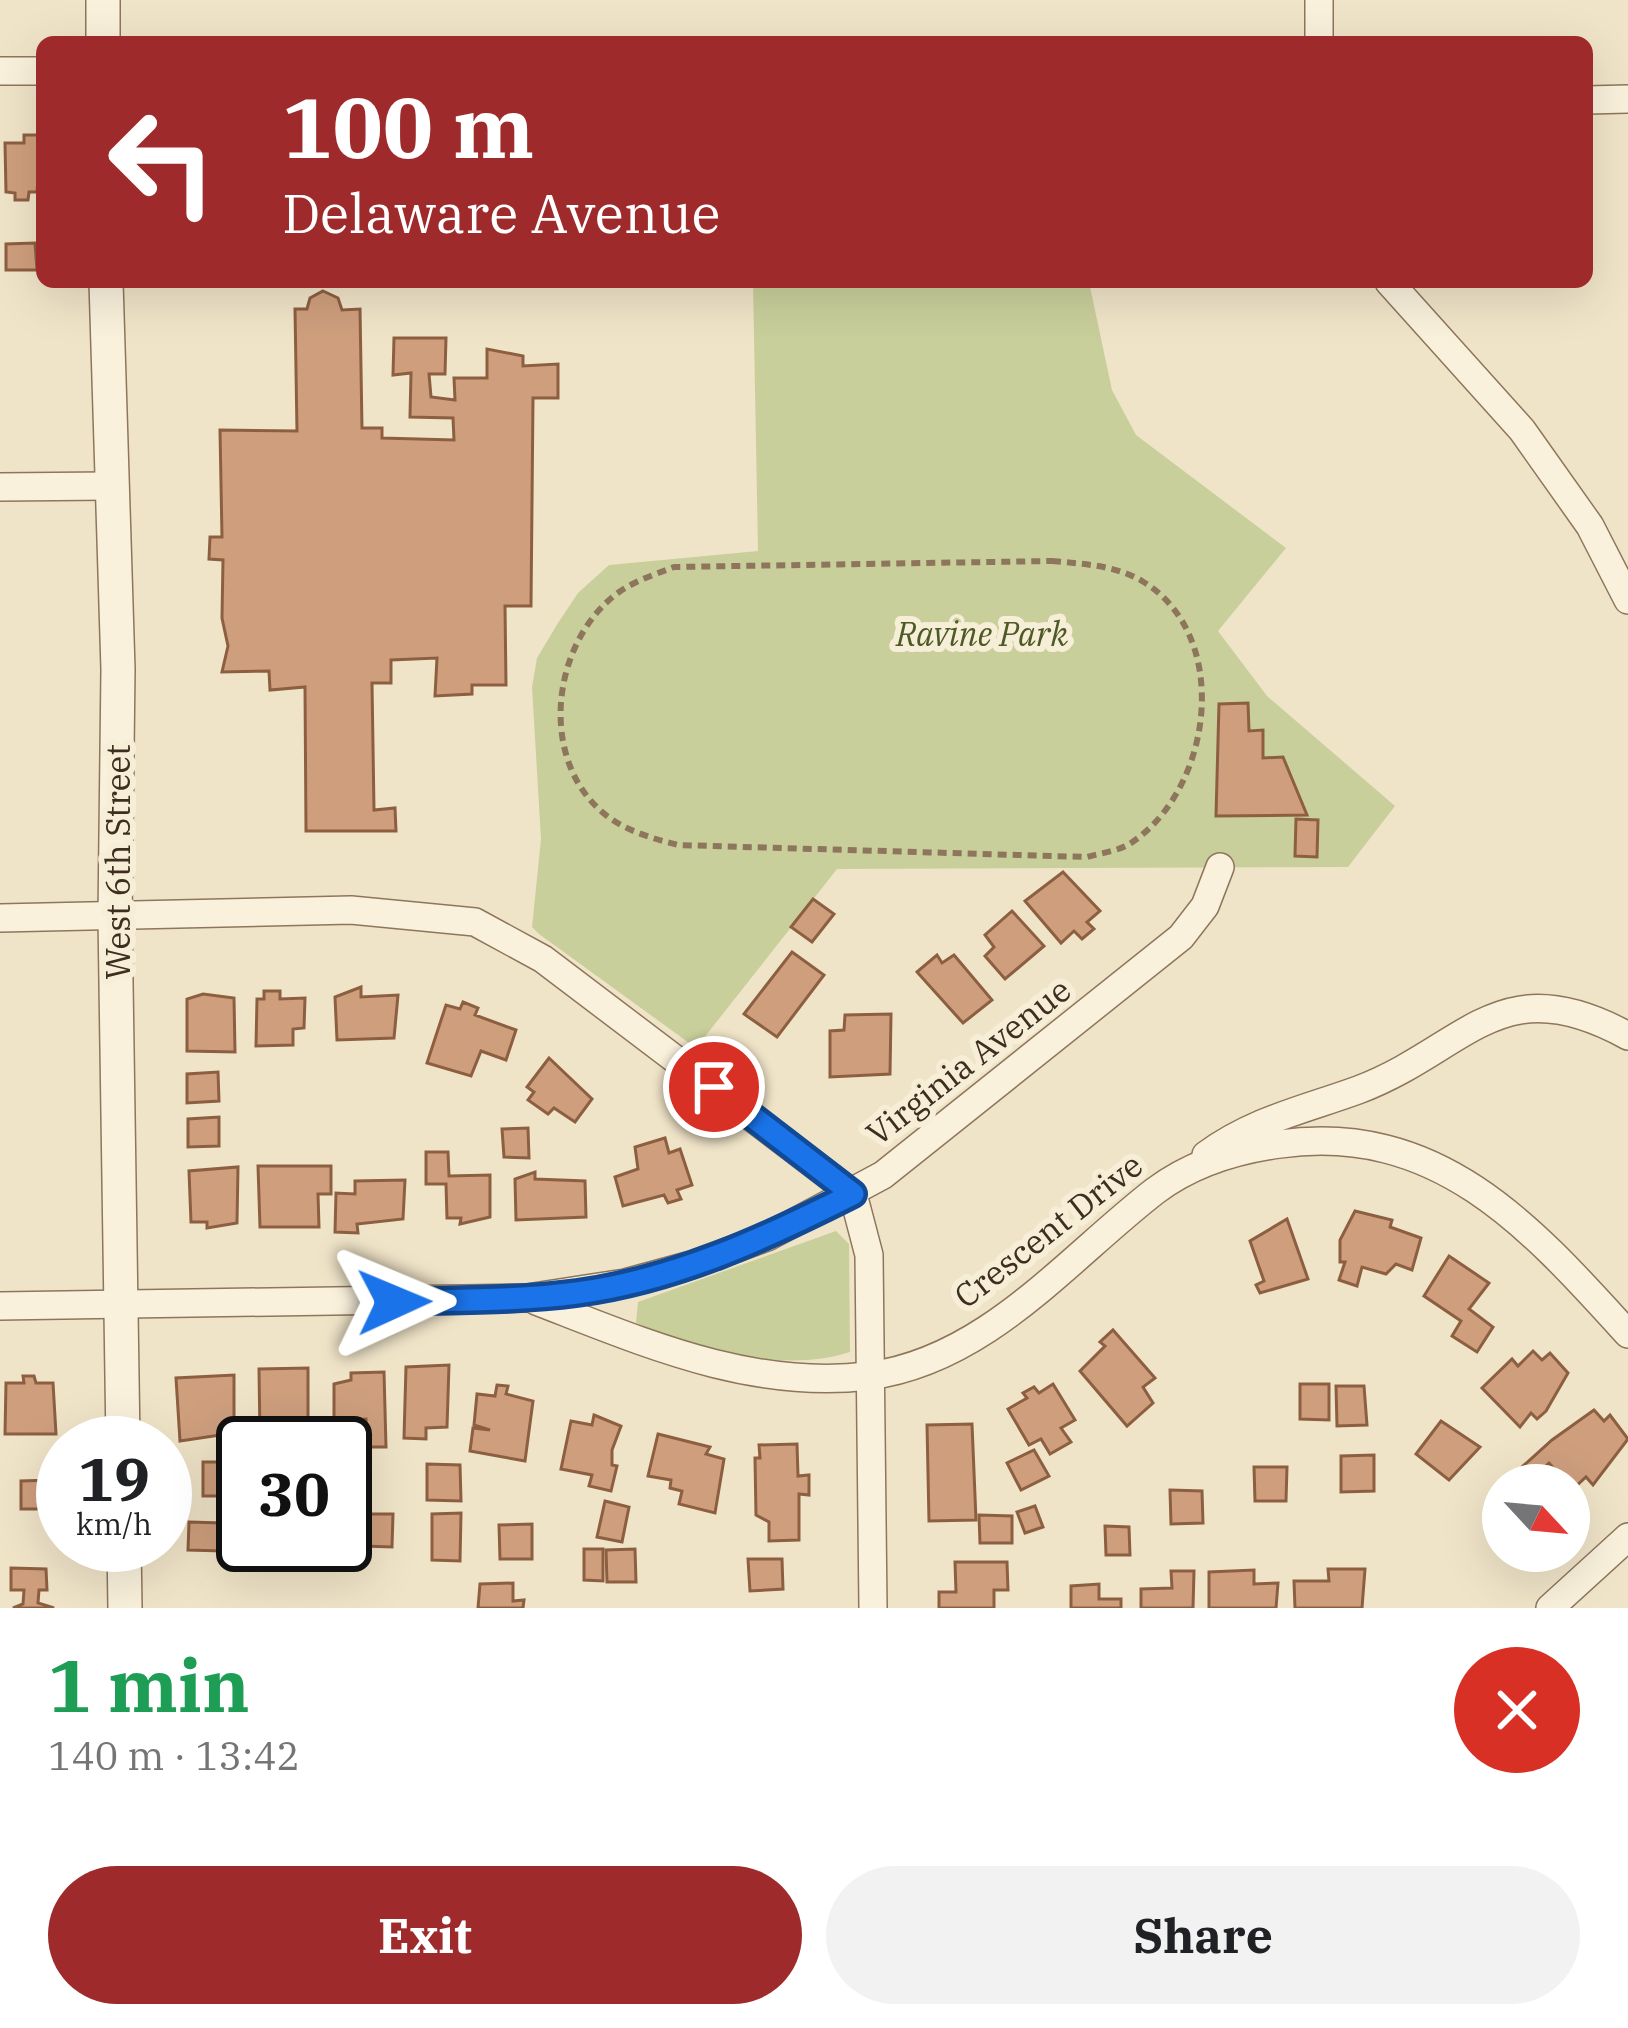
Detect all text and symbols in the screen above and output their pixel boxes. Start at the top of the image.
text: 100 m [282,72,534,181]
icon: left [84,84,240,240]
text: Delaware Avenue [282,178,721,248]
park label: Ravine Park [895,612,1068,655]
street label: West 6th Street [96,744,139,980]
street label: Virginia Avenue [857,968,1079,1154]
pin [663,1036,765,1138]
icon: arrive [681,1054,747,1120]
street label: Crescent Drive [945,1143,1151,1317]
position arrow [331,1239,457,1365]
speed limit sign: 30 [216,1416,372,1572]
text: 19 [78,1439,150,1518]
north arrow [1482,1464,1590,1572]
map controls [1482,1464,1590,1572]
text: km/h [76,1504,152,1543]
text: 1 min [48,1638,250,1732]
button: close [1454,1647,1580,1773]
text: 140 m · 13:42 [48,1730,300,1781]
button: Exit [48,1866,802,2004]
button: Share [826,1866,1580,2004]

